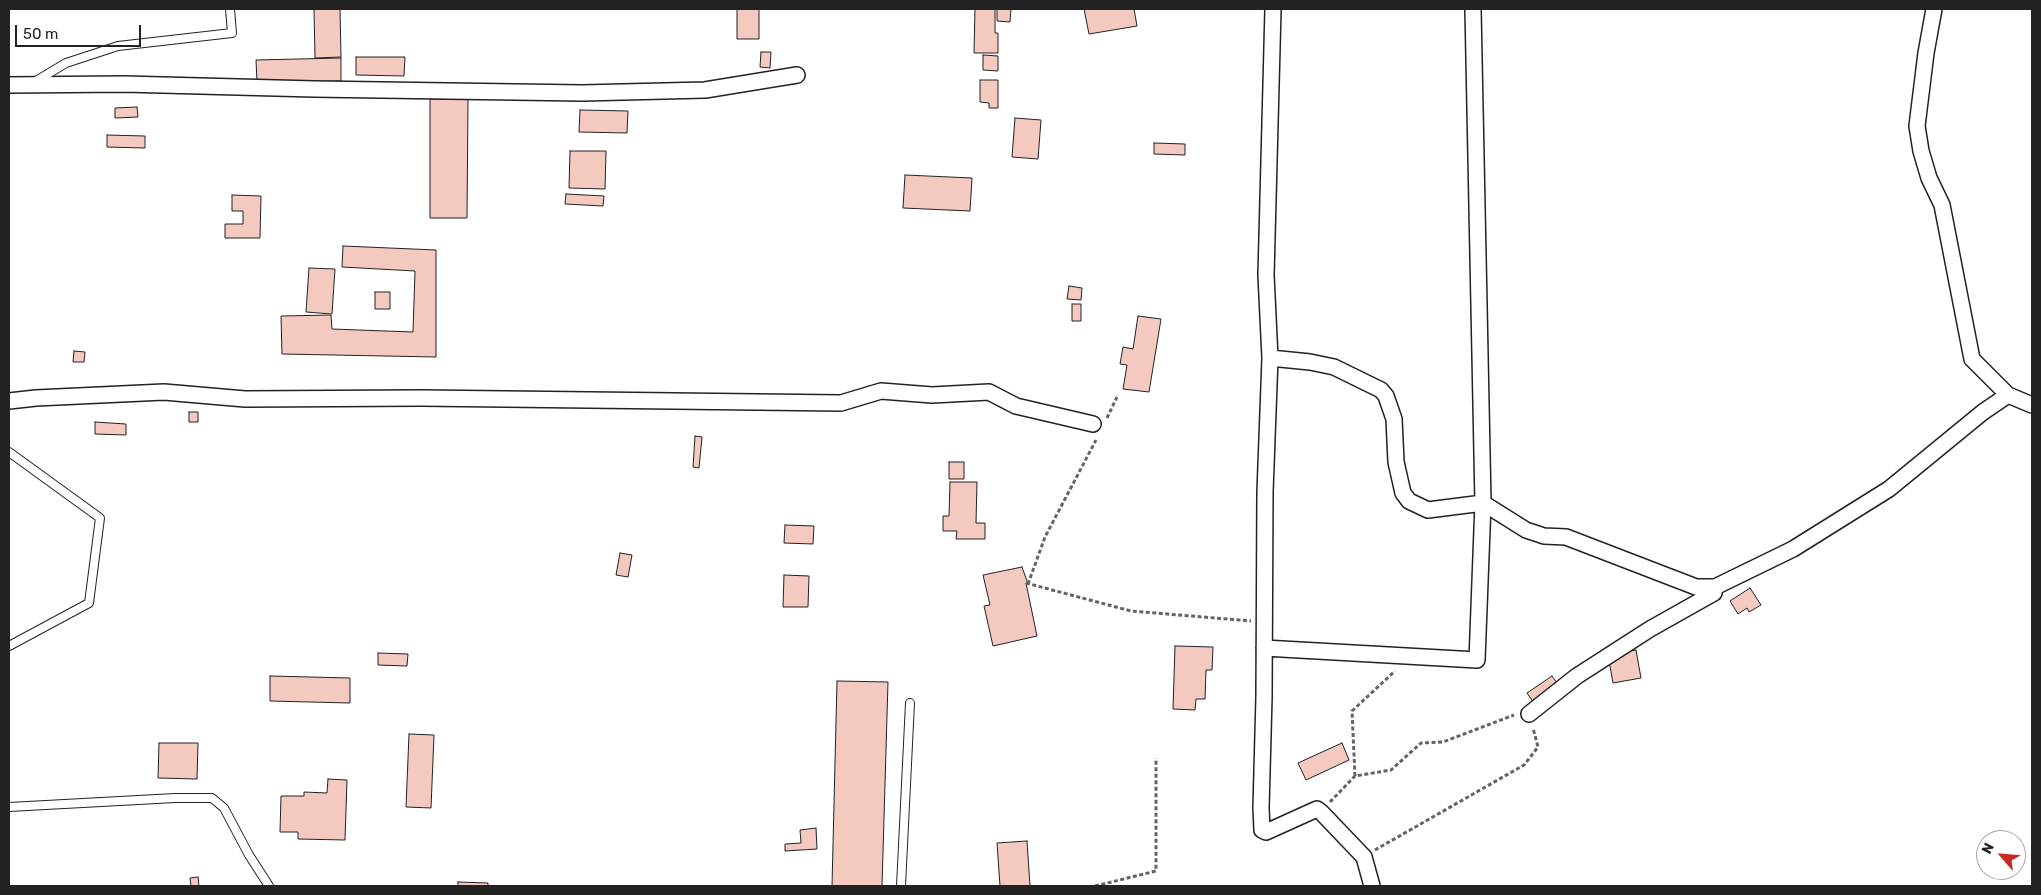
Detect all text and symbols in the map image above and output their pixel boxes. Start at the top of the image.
scale bar [18,15,144,47]
text: 50 m [23,25,58,43]
north arrow [1976,830,2026,880]
text: N [1978,840,1998,857]

